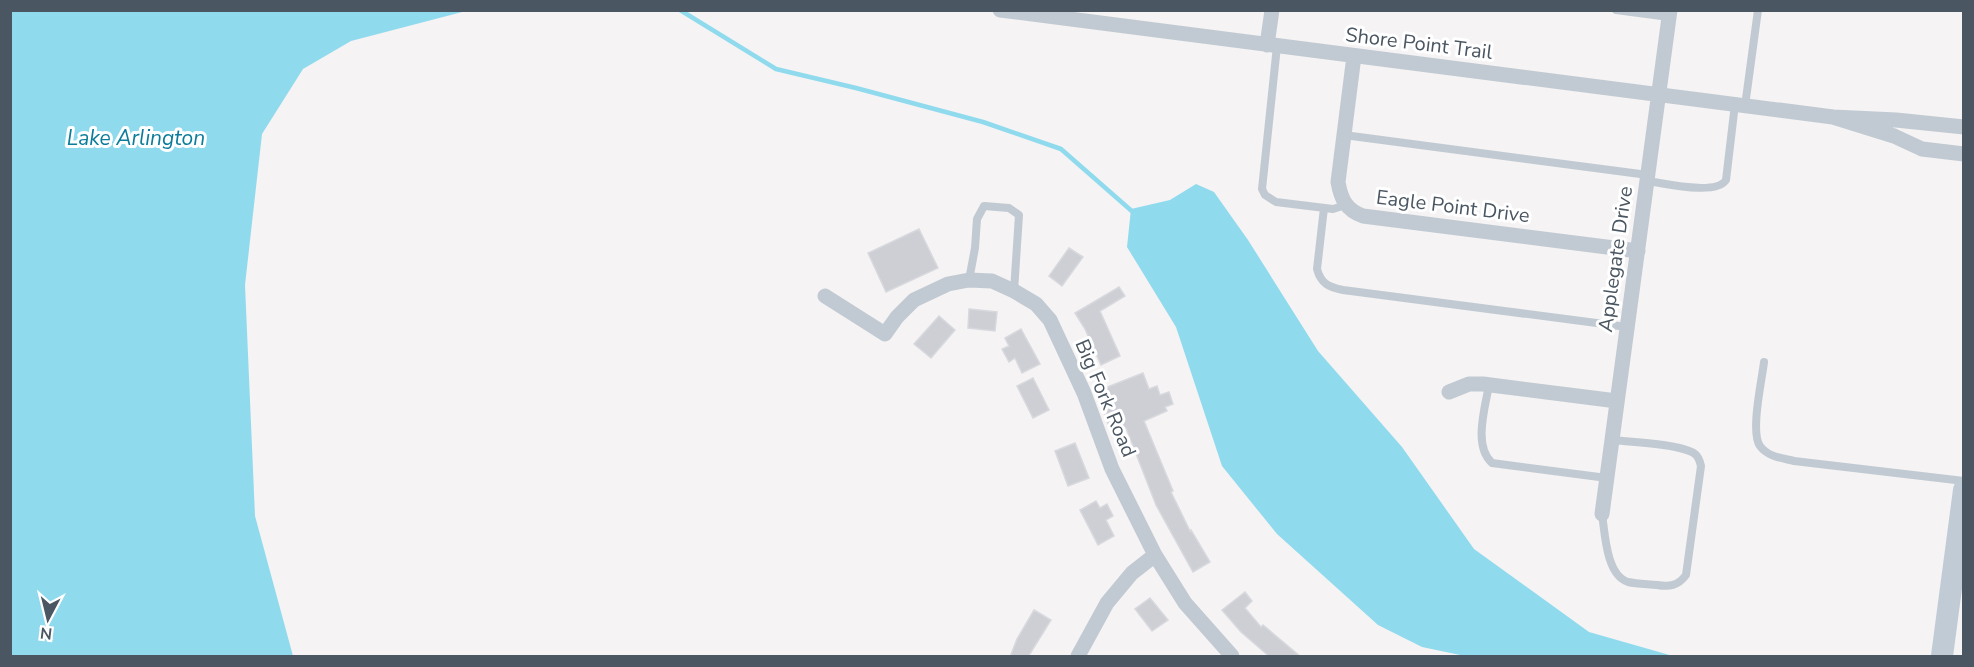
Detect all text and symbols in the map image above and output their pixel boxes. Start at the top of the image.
street label: Shore Point Trail [1344,21,1494,66]
water label: Lake Arlington [67,124,205,152]
street label: Eagle Point Drive [1375,184,1531,229]
street label: Applegate Drive [1592,185,1639,334]
street label: Big Fork Road [1069,335,1142,461]
north arrow [18,589,78,649]
text: N [39,621,54,645]

